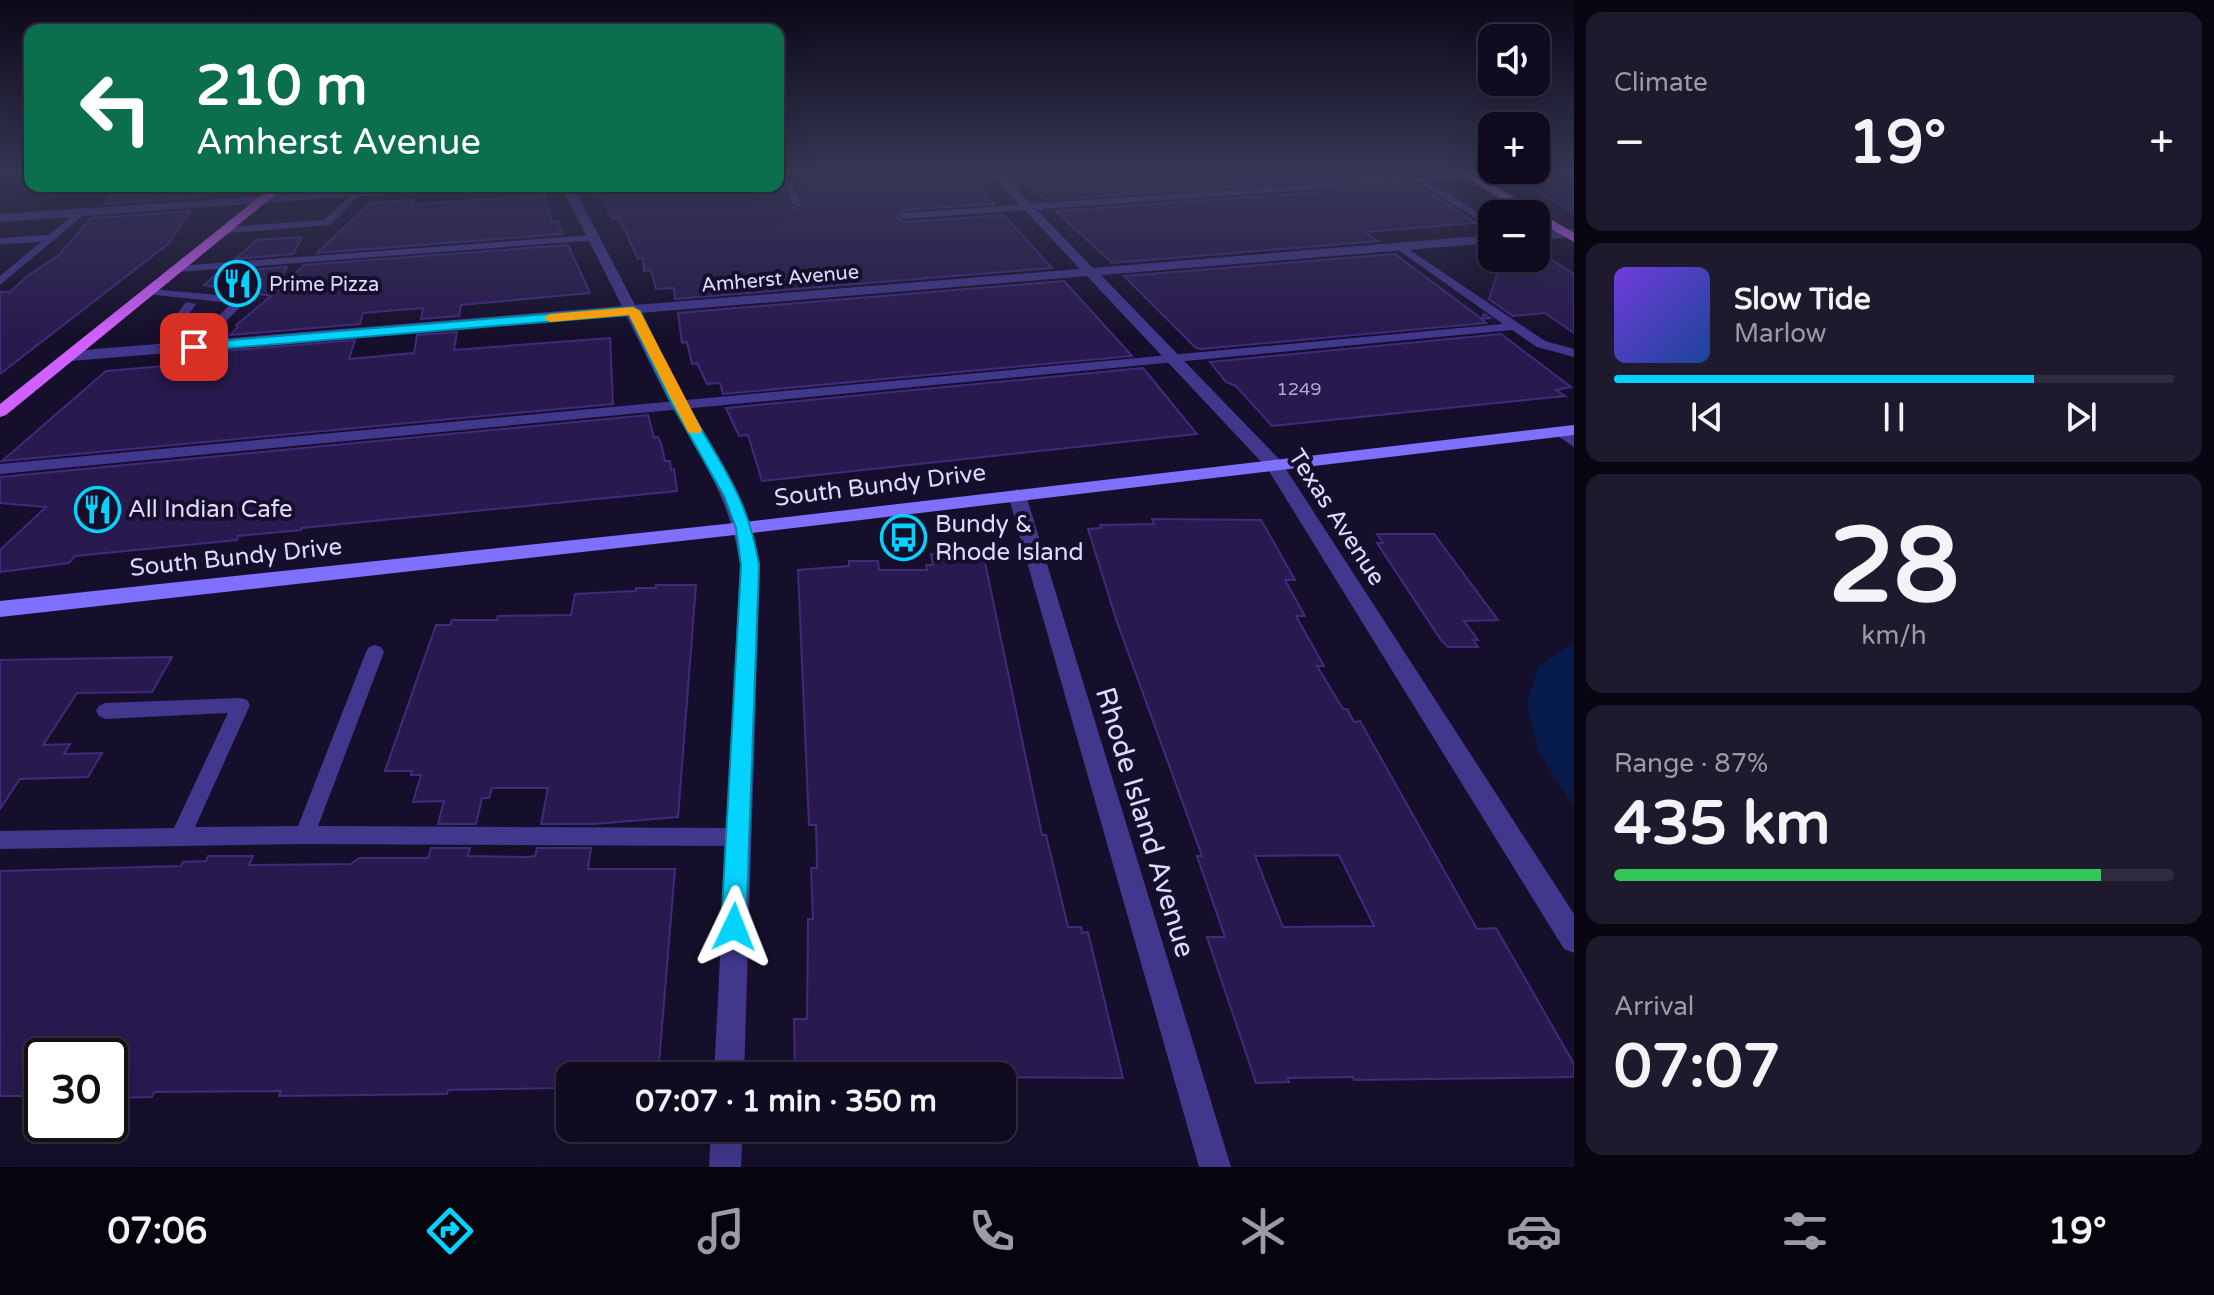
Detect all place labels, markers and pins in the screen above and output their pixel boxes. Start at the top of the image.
restaurant icon: Prime Pizza [214,260,262,308]
place label: Prime Pizza [269,273,379,297]
pin [160,313,228,381]
restaurant icon: All Indian Cafe [73,485,121,533]
place label: All Indian Cafe [128,495,293,524]
place label: Bundy & Rhode Island [935,510,1084,567]
bus stop icon: Bundy & Rhode Island [880,514,928,562]

